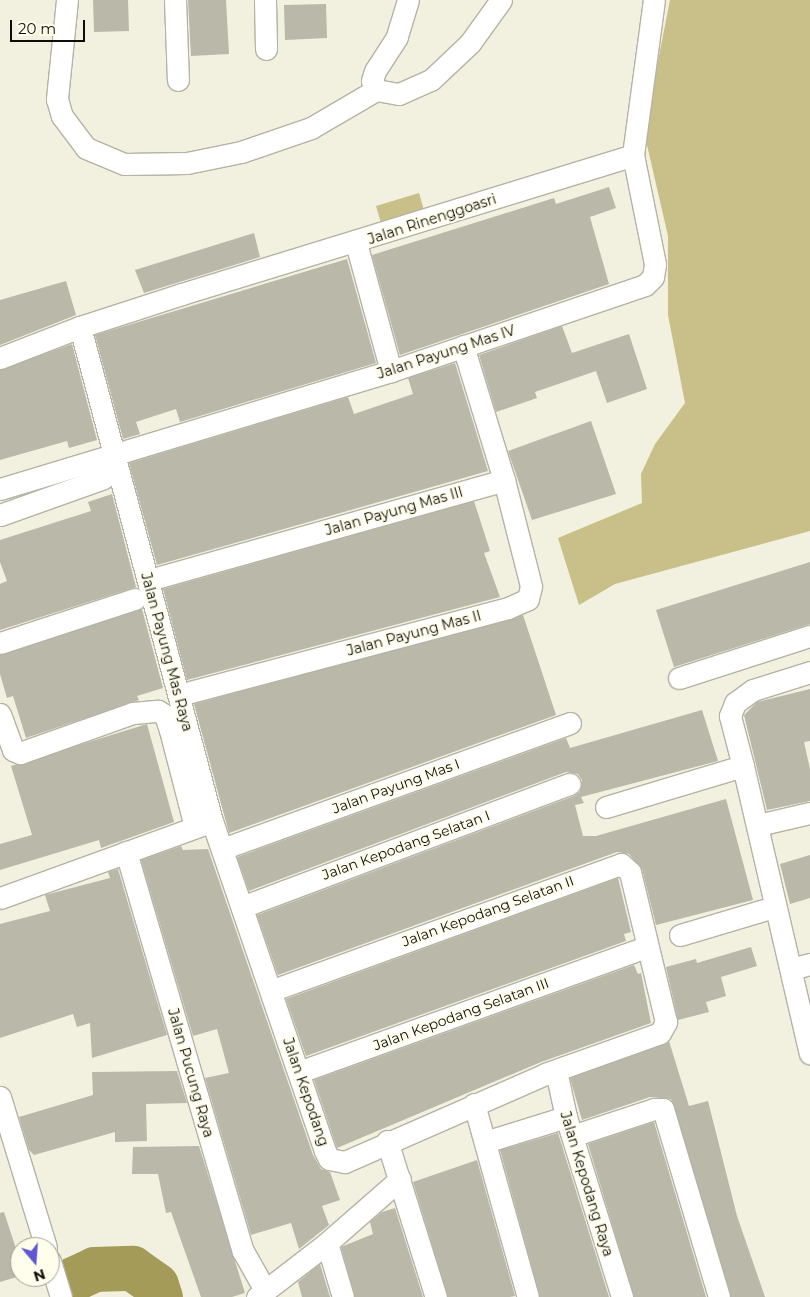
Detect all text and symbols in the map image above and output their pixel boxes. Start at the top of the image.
scale bar [12,10,88,42]
text: 20 m [18,19,56,38]
street label: Jalan Rinenggoasri [366,190,498,248]
street label: Jalan Payung Mas IV [375,322,517,382]
street label: Jalan Payung Mas III [323,483,465,539]
street label: Jalan Payung Mas Raya [138,571,196,733]
street label: Jalan Payung Mas II [345,607,483,659]
street label: Jalan Payung Mas I [330,755,462,817]
street label: Jalan Kepodang Selatan I [320,807,492,883]
street label: Jalan Kepodang Selatan II [400,872,576,950]
street label: Jalan Kepodang Selatan III [371,974,551,1054]
street label: Jalan Pucung Raya [165,1007,217,1139]
street label: Jalan Kepodang [280,1036,332,1148]
street label: Jalan Kepodang Raya [557,1109,617,1259]
north arrow [10,1237,60,1287]
text: N [31,1265,47,1286]

